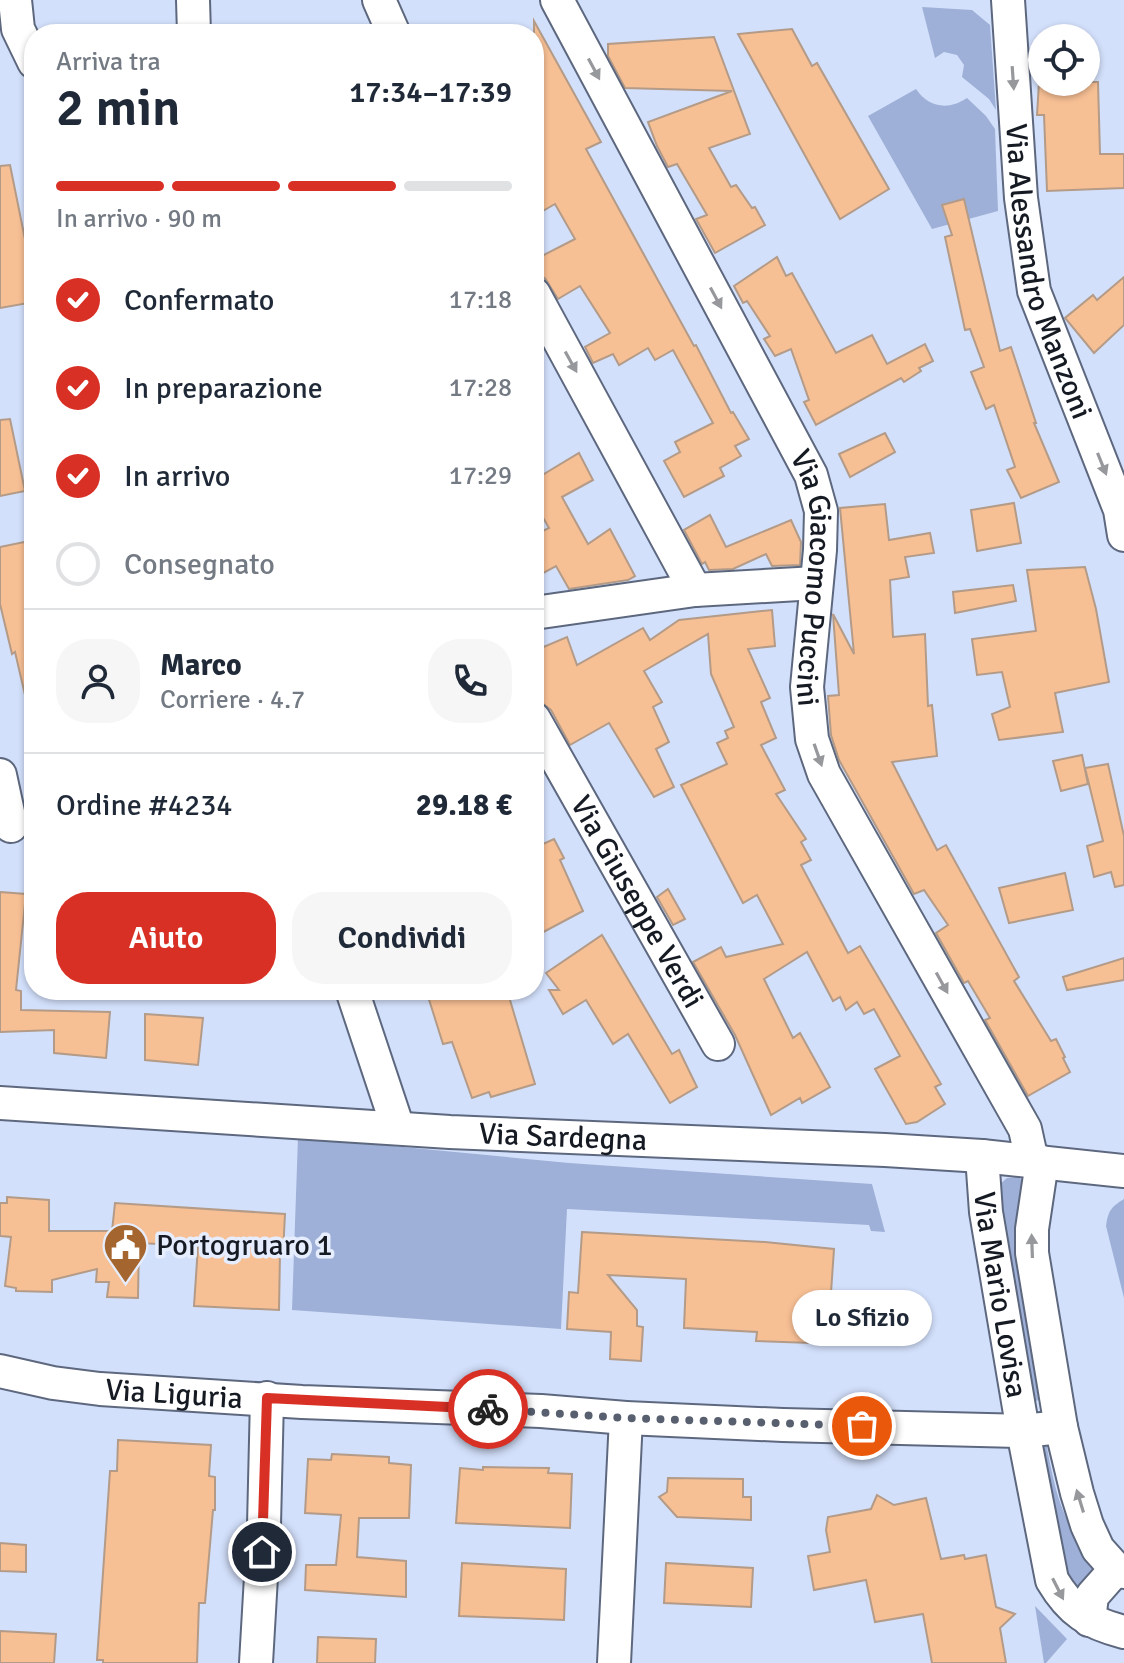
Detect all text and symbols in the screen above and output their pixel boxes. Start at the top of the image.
map controls [1028,24,1100,96]
button: locate [1028,24,1100,96]
text: Arriva tra [56,46,161,78]
one-way arrow [586,58,600,80]
one-way arrow [1007,66,1020,91]
text: 17:34–17:39 [349,74,512,111]
text: 2 min [56,76,181,140]
street label: Via Alessandro Manzoni [998,122,1101,424]
text: In arrivo · 90 m [56,203,222,235]
icon: check [56,278,100,322]
text: Confermato [124,282,274,319]
text: 17:18 [449,284,512,316]
one-way arrow [709,287,722,310]
one-way arrow [565,351,578,374]
icon: check [56,366,100,410]
text: In preparazione [124,370,323,407]
text: 17:28 [449,372,512,404]
street label: Via Giacomo Puccini [782,443,840,708]
one-way arrow [1095,452,1108,476]
icon: check [56,454,100,498]
text: In arrivo [124,458,230,495]
text: 17:29 [449,460,512,492]
text: Consegnato [124,546,275,583]
button: person [56,639,140,723]
button: phone [428,639,512,723]
text: Marco [160,647,242,684]
text: Corriere · 4.7 [160,684,305,716]
one-way arrow [812,743,824,767]
text: Ordine #4234 [56,787,233,824]
text: 29.18 € [416,787,512,824]
street label: Via Giuseppe Verdi [563,789,712,1014]
button: Aiuto [56,892,276,984]
button: Condividi [292,892,512,984]
one-way arrow [935,972,949,994]
street label: Via Sardegna [478,1115,648,1159]
street label: Via Mario Lovisa [966,1190,1036,1401]
public building icon: Portogruaro 1 [101,1221,149,1284]
place label: Portogruaro 1 [156,1227,333,1264]
one-way arrow [1026,1233,1039,1258]
callout: Lo Sfizio [792,1290,932,1346]
text: Lo Sfizio [815,1302,909,1334]
courier [448,1369,528,1449]
street label: Via Liguria [104,1371,244,1417]
icon: bike [466,1387,510,1431]
pin [828,1392,896,1460]
icon: bag [840,1404,884,1448]
one-way arrow [1073,1489,1086,1513]
pin [228,1518,296,1586]
icon: home [240,1530,284,1574]
one-way arrow [1051,1577,1065,1600]

